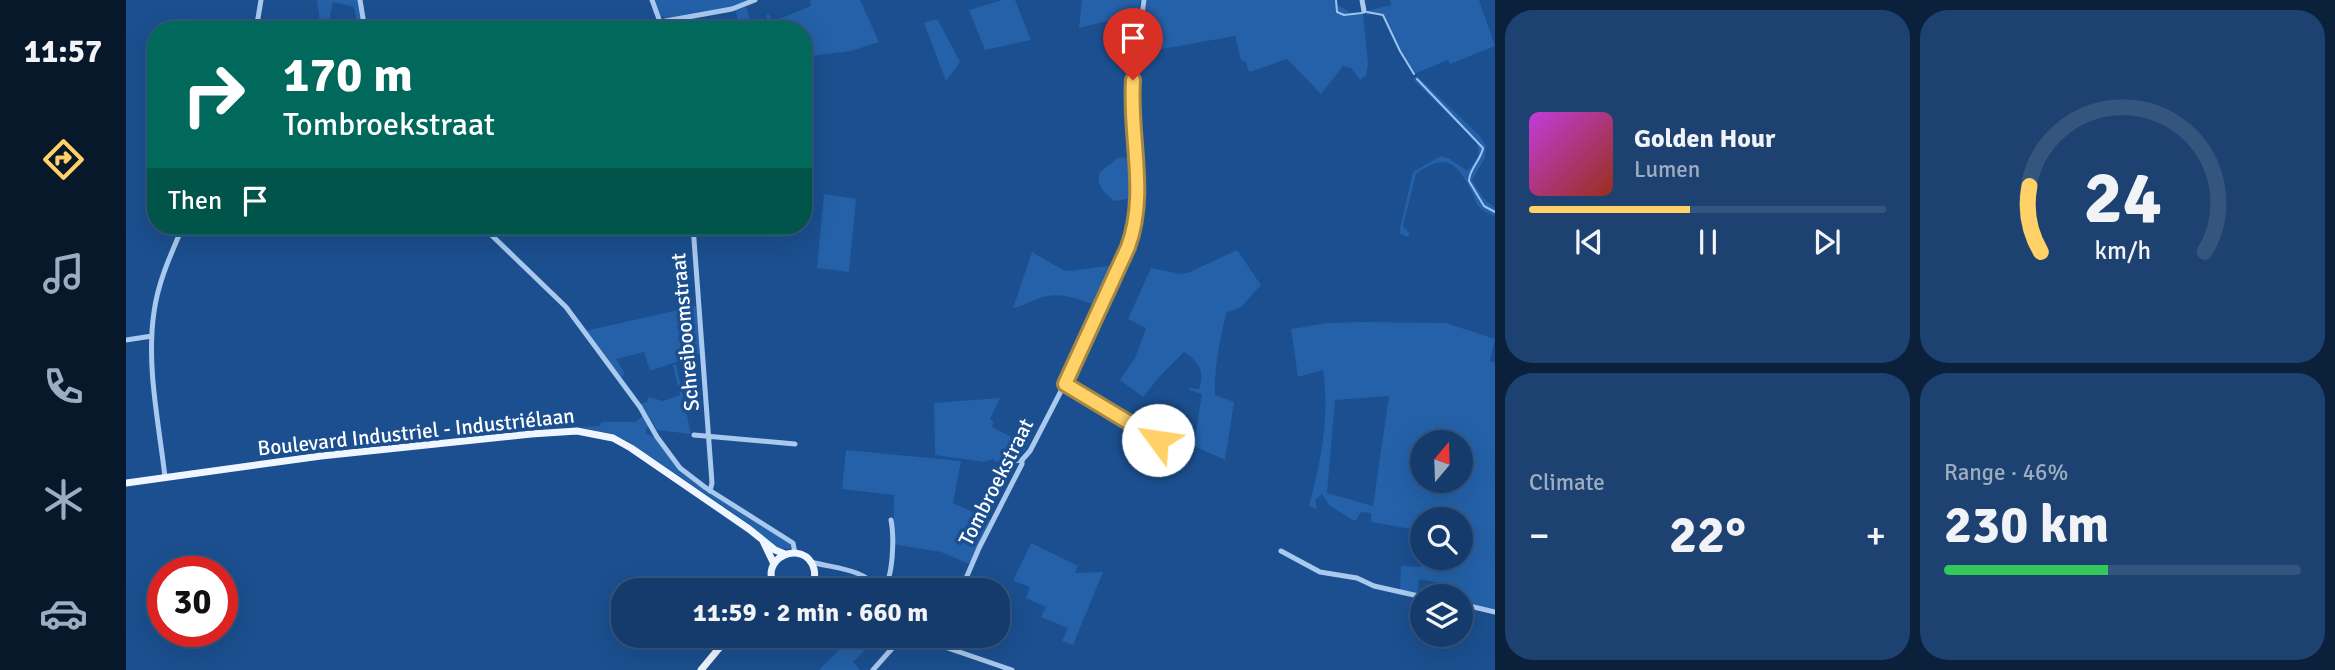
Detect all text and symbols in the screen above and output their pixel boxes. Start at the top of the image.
pin [1103,8,1163,80]
icon: arrive [1114,19,1152,57]
text: 11:57 [24,32,102,71]
text: 170 m [283,45,413,105]
icon: right [168,49,259,140]
text: Tombroekstraat [283,105,495,144]
text: Golden Hour [1634,123,1775,155]
icon: directions [39,135,88,184]
text: Lumen [1634,155,1700,184]
text: 24 [2083,155,2162,244]
icon: arrive [236,182,274,220]
text: Then [168,185,222,217]
icon: previous [1570,223,1608,261]
icon: pause [1689,223,1727,261]
icon: next [1808,223,1846,261]
text: km/h [2094,235,2151,266]
icon: music [39,249,88,298]
street label: Schreiboomstraat [665,252,705,412]
icon: phone [39,362,88,411]
street label: Boulevard Industriel - Industriélaan [256,402,576,462]
position arrow [1121,403,1195,477]
street label: Tombroekstraat [953,414,1039,550]
north arrow [1410,430,1474,494]
map controls [1410,430,1473,647]
text: Range · 46% [1944,458,2068,487]
text: Climate [1529,468,1605,497]
icon: climate [39,475,88,524]
text: 230 km [1944,493,2109,557]
text: 22° [1669,503,1746,567]
button: search [1410,507,1473,570]
text: − [1529,512,1550,559]
text: + [1865,512,1886,559]
speed limit sign: 30 [147,556,238,647]
button: layers [1410,584,1473,647]
icon: car [39,589,88,638]
text: 11:59 · 2 min · 660 m [693,597,928,629]

